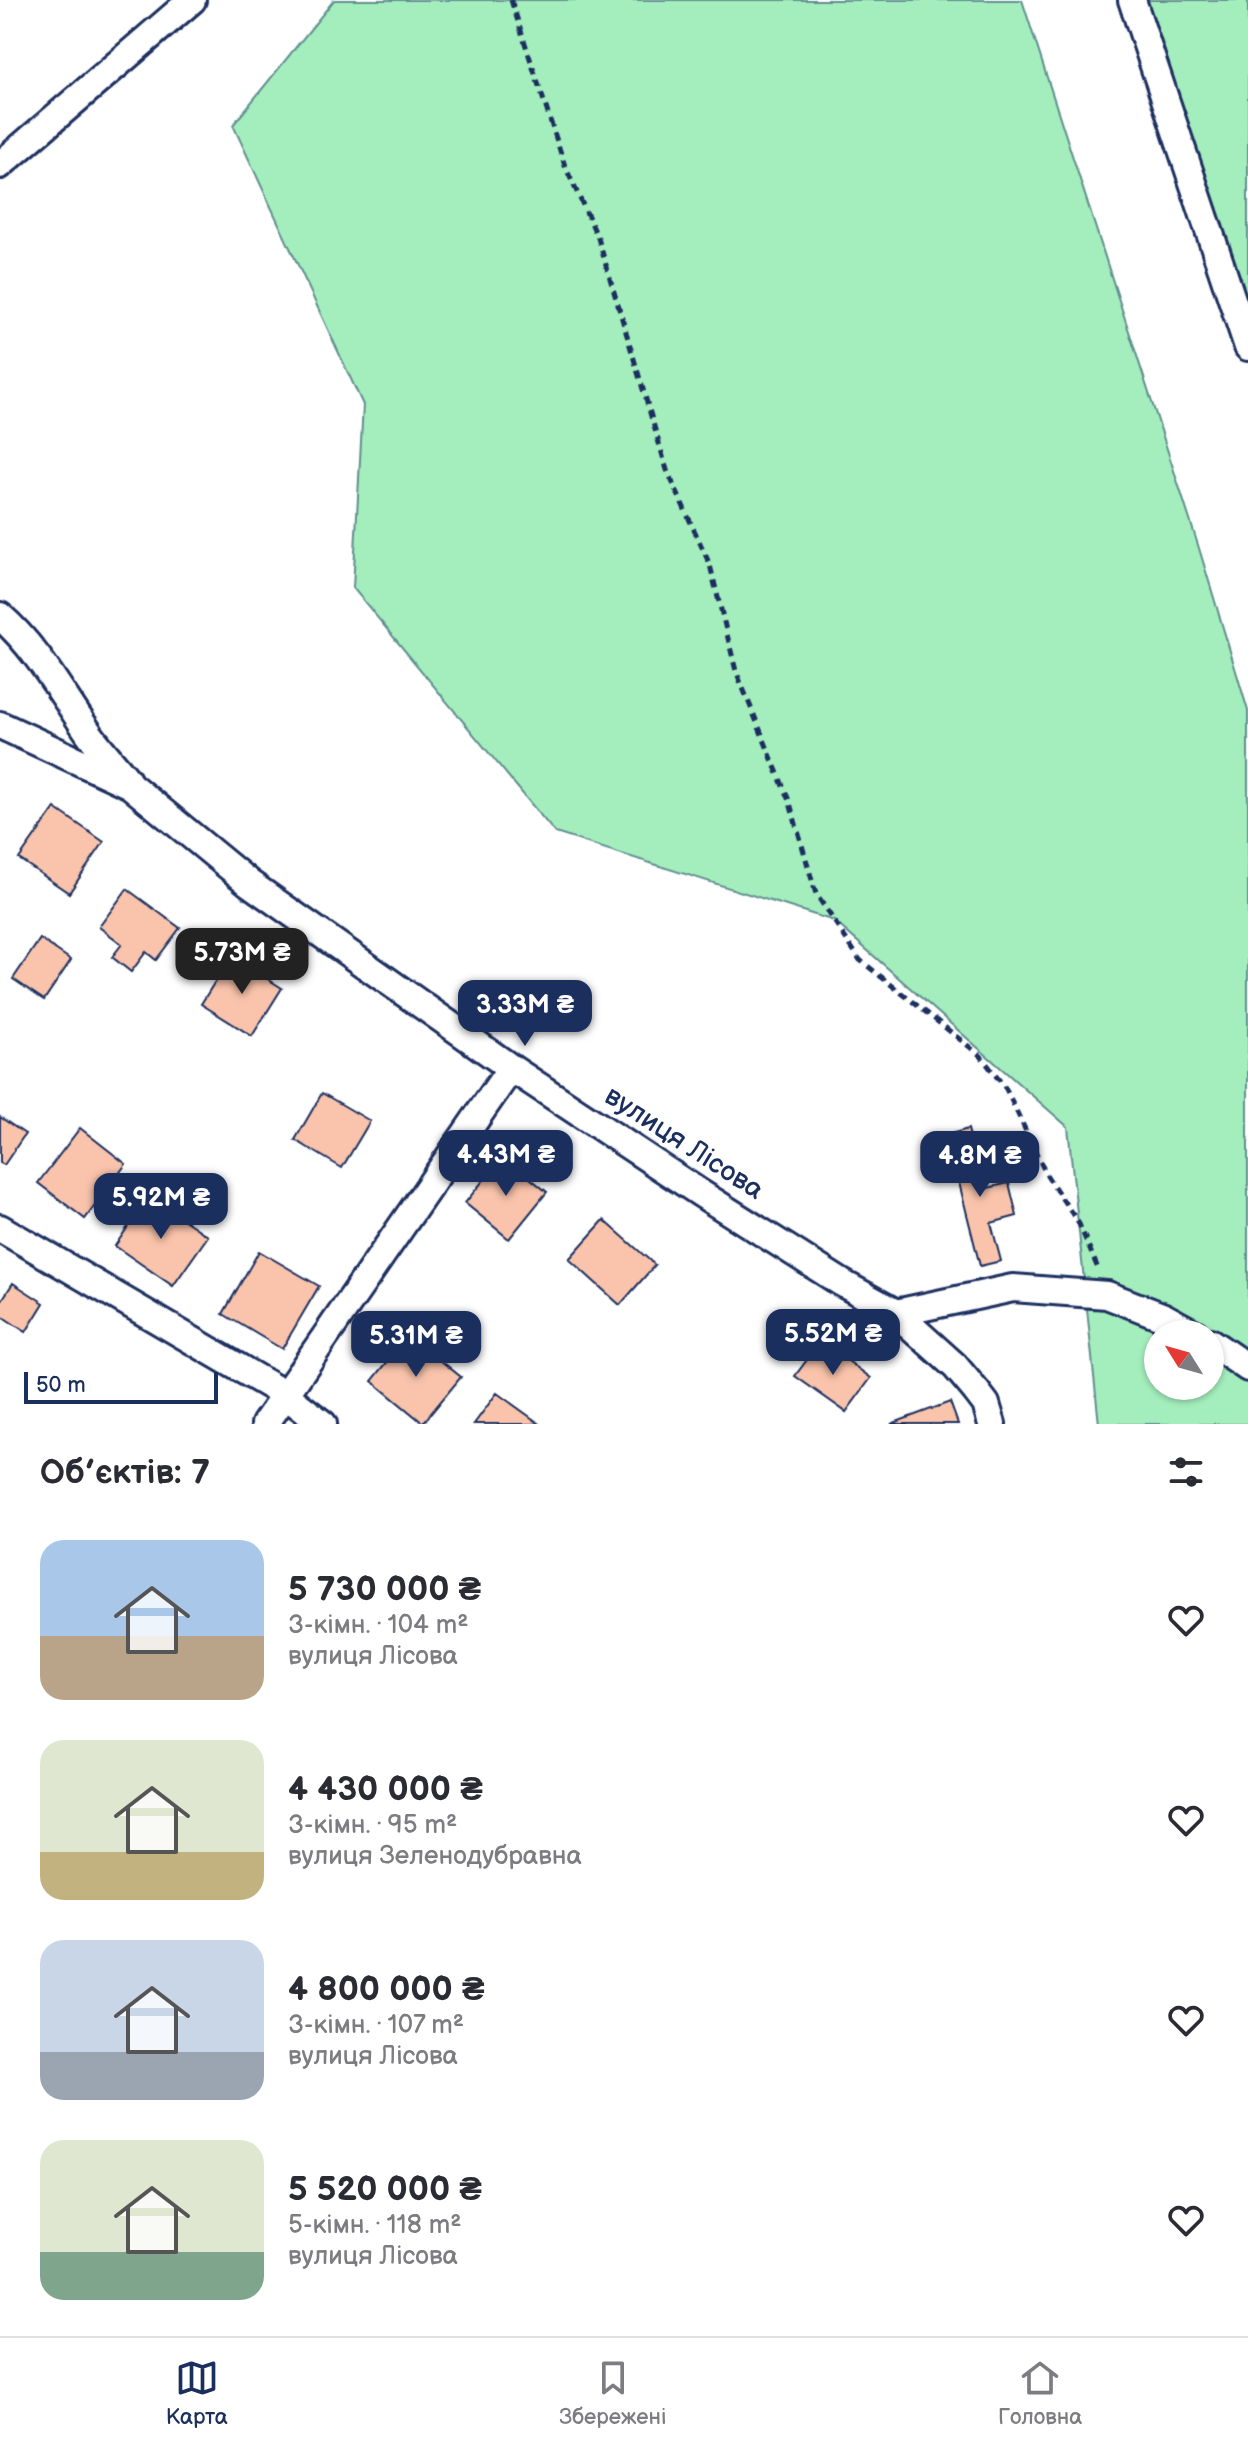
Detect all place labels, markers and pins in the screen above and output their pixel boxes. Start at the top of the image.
pin: 5.73M ₴ [168,928,316,996]
pin: 3.33M ₴ [451,980,599,1048]
pin: 4.43M ₴ [432,1130,580,1198]
pin: 4.8M ₴ [915,1131,1045,1199]
pin: 5.92M ₴ [87,1173,235,1241]
pin: 5.52M ₴ [759,1309,907,1377]
pin: 5.31M ₴ [342,1311,490,1379]

